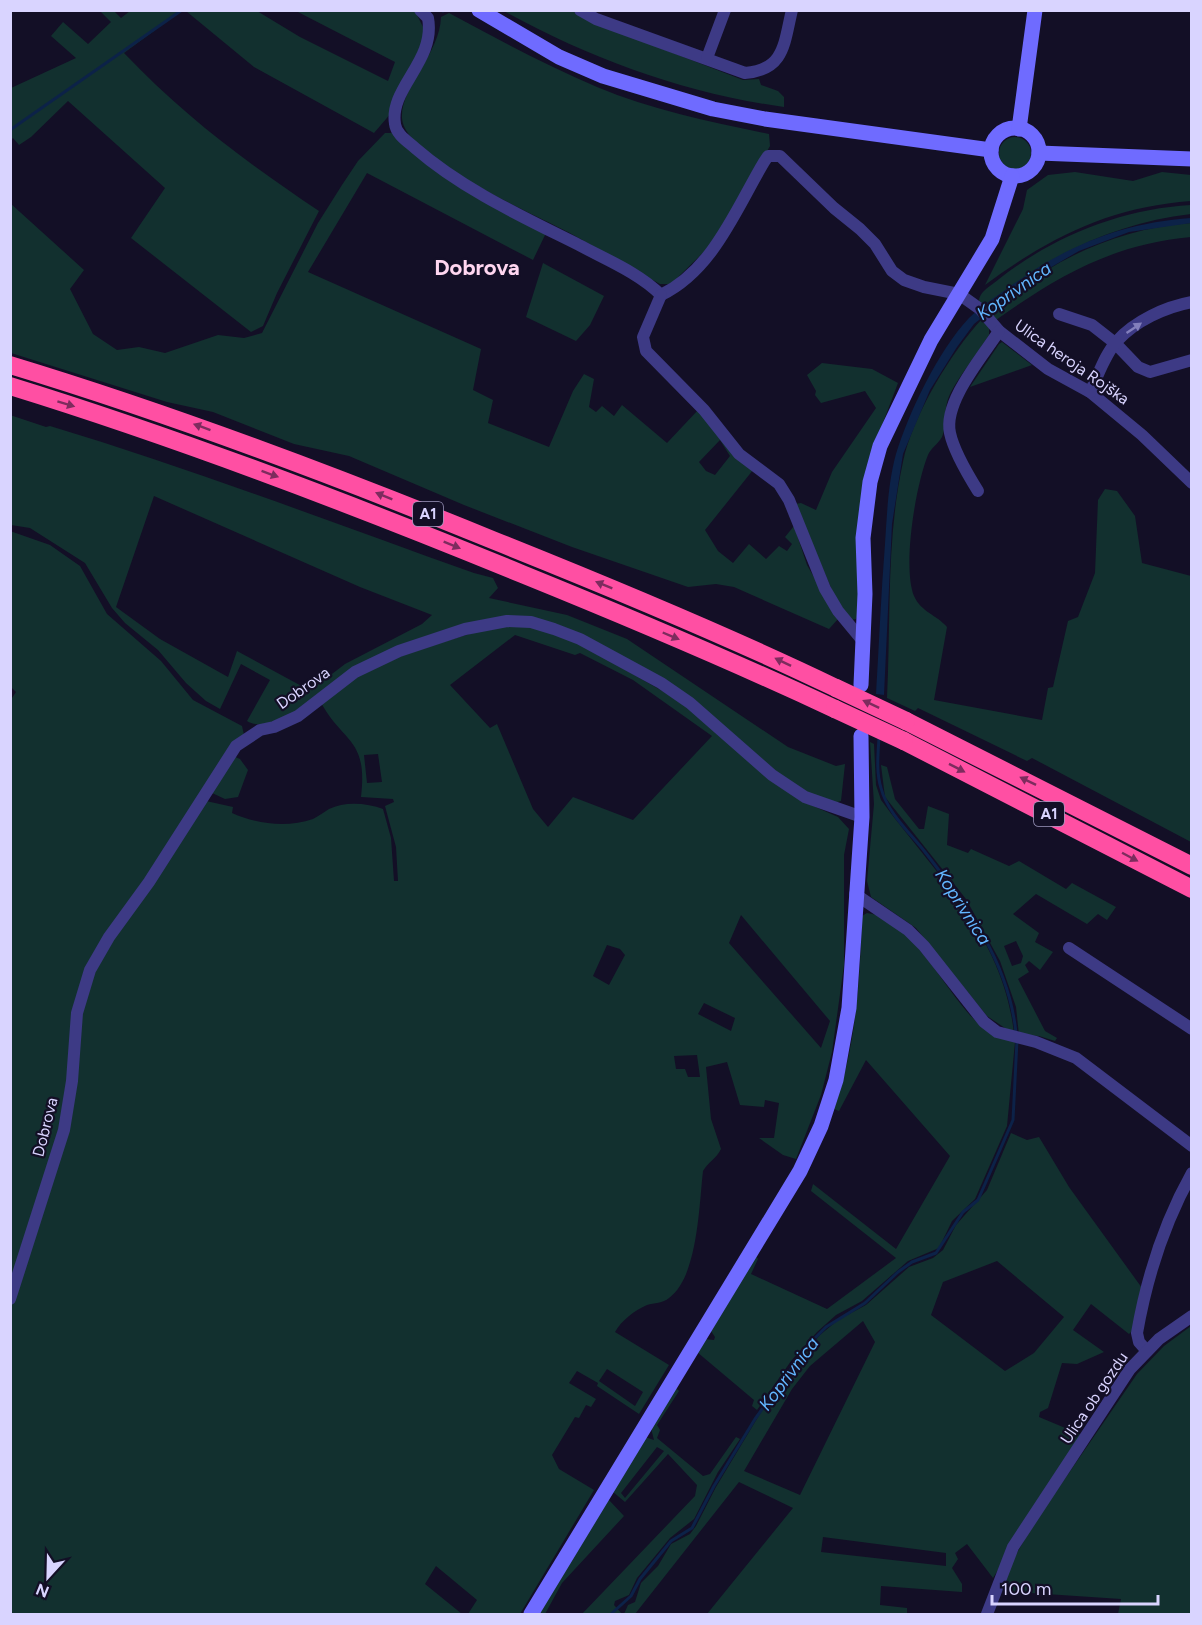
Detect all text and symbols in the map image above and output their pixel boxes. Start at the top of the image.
district label: Dobrova [434,254,520,281]
water label: Koprivnica [972,257,1056,325]
street label: Ulica heroja Rojška [1011,316,1133,408]
one-way arrow [1126,323,1142,334]
one-way arrow [57,399,75,409]
one-way arrow [193,422,211,432]
one-way arrow [262,470,280,480]
one-way arrow [375,491,393,501]
road number: A1 [413,502,443,526]
one-way arrow [443,541,461,550]
one-way arrow [595,580,613,589]
one-way arrow [662,632,680,641]
one-way arrow [775,658,792,667]
street label: Dobrova [273,663,333,713]
one-way arrow [862,700,879,709]
one-way arrow [948,763,965,772]
one-way arrow [1019,777,1036,786]
road number: A1 [1034,802,1064,826]
one-way arrow [1122,852,1139,862]
water label: Koprivnica [930,865,996,950]
street label: Dobrova [28,1095,62,1159]
water label: Koprivnica [754,1333,824,1415]
street label: Ulica ob gozdu [1056,1348,1132,1448]
north arrow [18,1547,78,1607]
scale bar [992,1568,1158,1606]
text: 100 m [1001,1578,1051,1600]
text: N [33,1579,52,1602]

